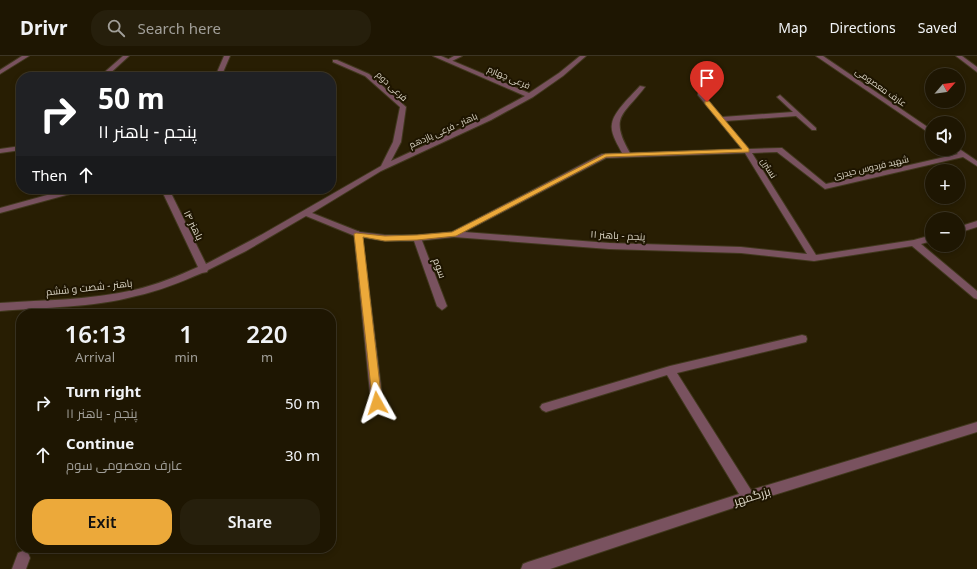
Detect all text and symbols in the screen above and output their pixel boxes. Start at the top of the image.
search box [91,10,371,46]
text: Drivr [20,15,67,41]
icon: search [105,17,127,39]
text: Search here [137,18,221,38]
text: Map [778,18,807,37]
text: Directions [829,18,896,37]
text: Saved [918,18,957,37]
pin [690,61,724,102]
street label: فرعی چهارم [486,62,532,92]
street label: عارف معصومی [853,64,909,110]
icon: arrive [696,67,718,89]
street label: فرعی دوم [373,68,411,104]
north arrow [925,68,965,108]
map controls [925,68,965,252]
text: 50 m [98,79,165,117]
icon: right [32,88,84,140]
street label: باهنر - فرعی یازدهم [407,109,479,151]
button: sound [925,116,965,156]
text: پنجم - باهنر ۱۱ [98,119,197,143]
street label: شهید فردوس حیدری [832,152,910,182]
street label: نسترن [758,155,780,181]
icon: ahead [75,164,97,186]
button: + [925,164,965,204]
text: Then [32,165,67,185]
street label: باهنر ۱۴ [181,208,207,242]
button: − [925,212,965,252]
street label: پنجم - باهنر ۱۱ [590,227,646,244]
street label: سوم [429,256,450,280]
street label: باهنر - شصت و ششم [45,275,133,300]
text: 16:13 [64,317,126,350]
text: 1 [179,317,193,350]
text: 220 [246,317,288,350]
text: Arrival [75,348,115,366]
text: min [174,348,198,366]
text: m [261,348,273,366]
text: Turn right [66,381,141,401]
position arrow [356,382,398,424]
icon: right [32,392,54,414]
text: 50 m [285,393,320,413]
text: پنجم - باهنر ۱۱ [66,404,137,422]
text: Continue [66,433,134,453]
icon: ahead [32,444,54,466]
text: 30 m [285,445,320,465]
text: عارف معصومی سوم [66,456,183,474]
street label: بزرگمهر [731,482,773,510]
button: Exit [32,499,172,545]
button: Share [180,499,320,545]

